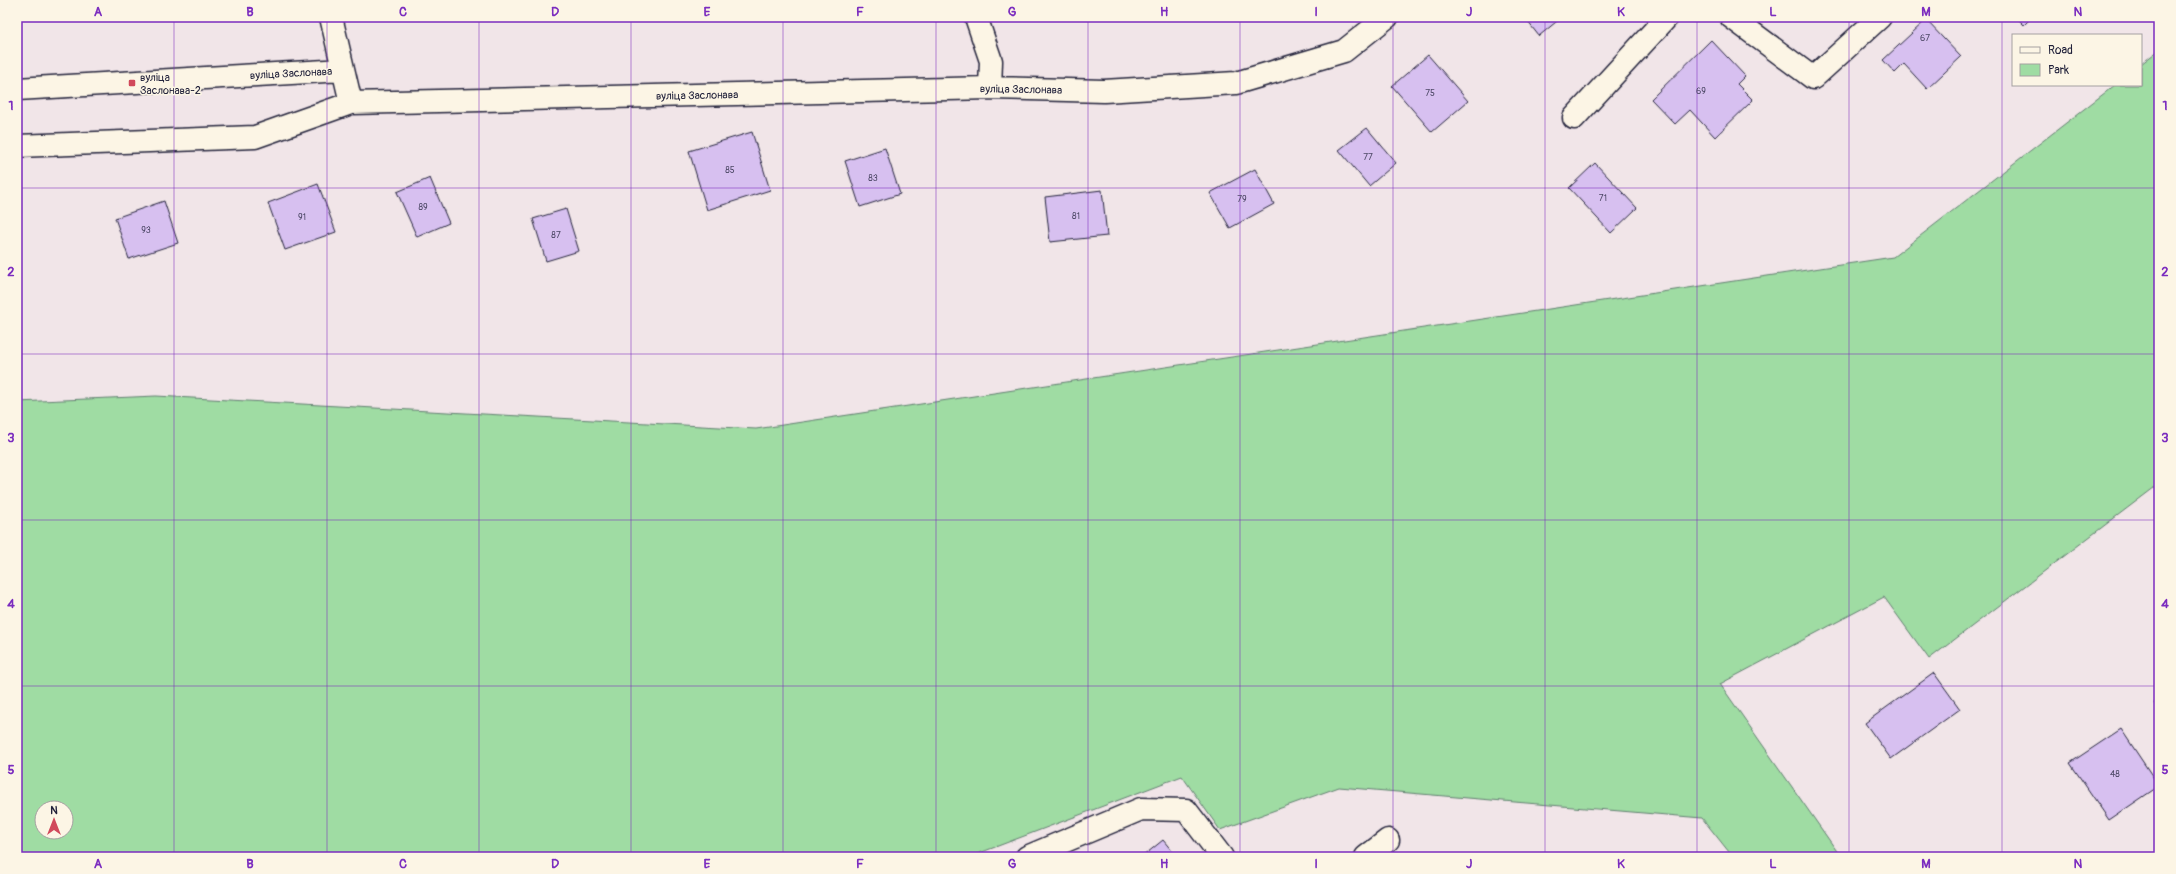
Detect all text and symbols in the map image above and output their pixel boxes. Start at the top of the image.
text: A [94,4,103,20]
text: B [246,4,254,20]
text: C [399,4,407,20]
text: D [551,4,559,20]
text: E [704,4,711,20]
text: F [856,4,864,20]
text: G [1008,4,1017,20]
text: H [1160,4,1168,20]
text: I [1314,4,1318,20]
text: J [1466,4,1472,20]
text: K [1617,4,1625,20]
text: L [1769,4,1777,20]
text: M [1921,4,1931,20]
text: N [2074,4,2083,20]
house number: 67 [1920,33,1930,44]
legend [2012,34,2142,86]
text: Road [2048,43,2073,58]
text: Park [2048,63,2069,78]
street label: вуліца Заслонава [250,65,333,82]
place label: вуліца Заслонава-2 [140,71,201,97]
marker: вуліца Заслонава-2 [127,78,137,88]
street label: вуліца Заслонава [980,82,1062,97]
house number: 69 [1696,86,1706,97]
street label: вуліца Заслонава [656,88,738,103]
house number: 75 [1425,88,1435,99]
text: 1 [8,98,14,114]
text: 1 [2162,98,2168,114]
house number: 77 [1363,152,1373,163]
house number: 85 [725,165,735,176]
house number: 83 [868,173,878,184]
house number: 71 [1599,193,1607,204]
house number: 79 [1237,194,1247,205]
house number: 89 [418,202,428,213]
house number: 81 [1072,211,1080,222]
house number: 91 [298,212,306,223]
house number: 93 [141,225,151,236]
house number: 87 [551,230,561,241]
text: 2 [7,264,15,280]
text: 2 [2161,264,2169,280]
text: 3 [7,430,15,446]
text: 3 [2161,430,2169,446]
text: 4 [7,596,15,612]
text: 4 [2161,596,2169,612]
text: 5 [7,762,15,778]
text: 5 [2161,762,2169,778]
house number: 48 [2110,769,2120,780]
north arrow [34,800,74,840]
text: N [50,804,58,817]
text: A [94,856,103,872]
text: B [246,856,254,872]
text: C [399,856,407,872]
text: D [551,856,559,872]
text: E [704,856,711,872]
text: F [856,856,864,872]
text: G [1008,856,1017,872]
text: H [1160,856,1168,872]
text: I [1314,856,1318,872]
text: J [1466,856,1472,872]
text: K [1617,856,1625,872]
text: L [1769,856,1777,872]
text: M [1921,856,1931,872]
text: N [2074,856,2083,872]

